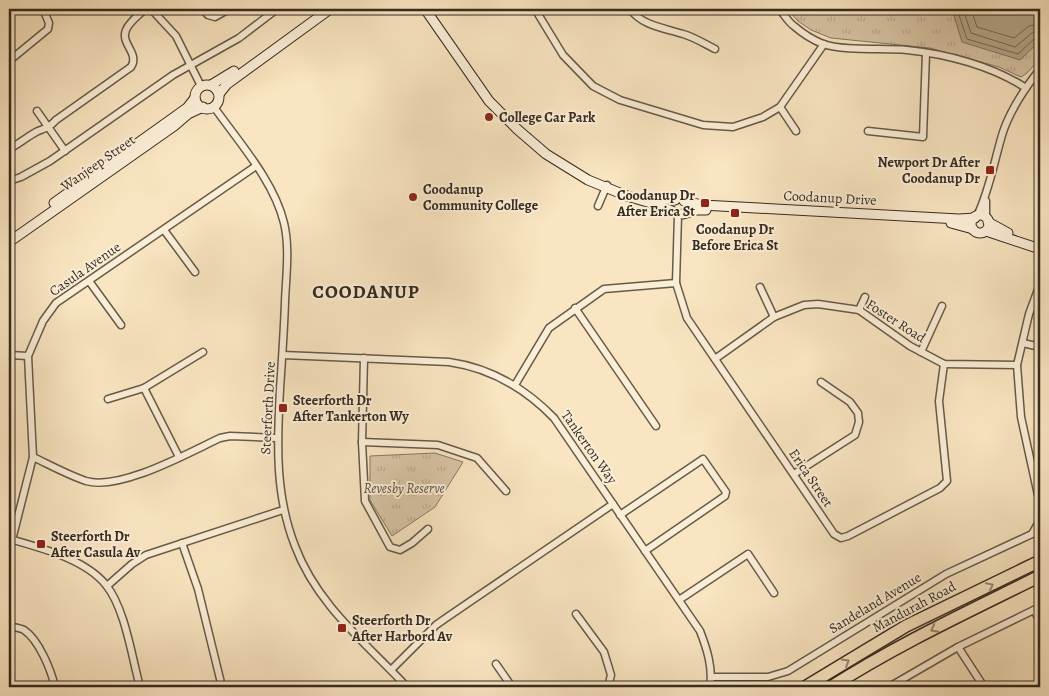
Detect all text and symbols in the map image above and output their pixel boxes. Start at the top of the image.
place label: College Car Park [499,108,596,127]
marker: College Car Park [483,111,495,123]
street label: Wanjeep Street [56,130,139,196]
place label: Newport Dr After Coodanup Dr [878,153,980,188]
marker: Newport Dr After Coodanup Dr [984,164,996,176]
place label: Coodanup Community College [423,180,539,215]
place label: Coodanup Dr After Erica St [616,186,695,221]
street label: Coodanup Drive [783,186,877,210]
marker: Coodanup Community College [407,191,419,203]
marker: Coodanup Dr After Erica St [699,197,711,209]
marker: Coodanup Dr Before Erica St [729,207,741,219]
place label: Coodanup Dr Before Erica St [692,220,779,255]
street label: Casula Avenue [46,237,124,301]
district label: COODANUP [312,279,420,305]
street label: Foster Road [863,295,930,348]
street label: Steerforth Drive [256,361,280,455]
place label: Steerforth Dr After Tankerton Wy [292,391,409,426]
marker: Steerforth Dr After Tankerton Wy [277,402,289,414]
street label: Tankerton Way [557,406,622,488]
street label: Erica Street [784,445,838,511]
park label: Revesby Reserve [363,479,445,498]
place label: Steerforth Dr After Casula Av [50,527,141,562]
marker: Steerforth Dr After Casula Av [35,538,47,550]
street label: Sandeland Avenue [825,568,925,638]
street label: Mandurah Road [869,577,960,637]
one-way arrow [985,581,994,592]
place label: Steerforth Dr After Harbord Av [351,611,453,646]
marker: Steerforth Dr After Harbord Av [336,622,348,634]
one-way arrow [930,623,939,633]
one-way arrow [841,658,850,668]

